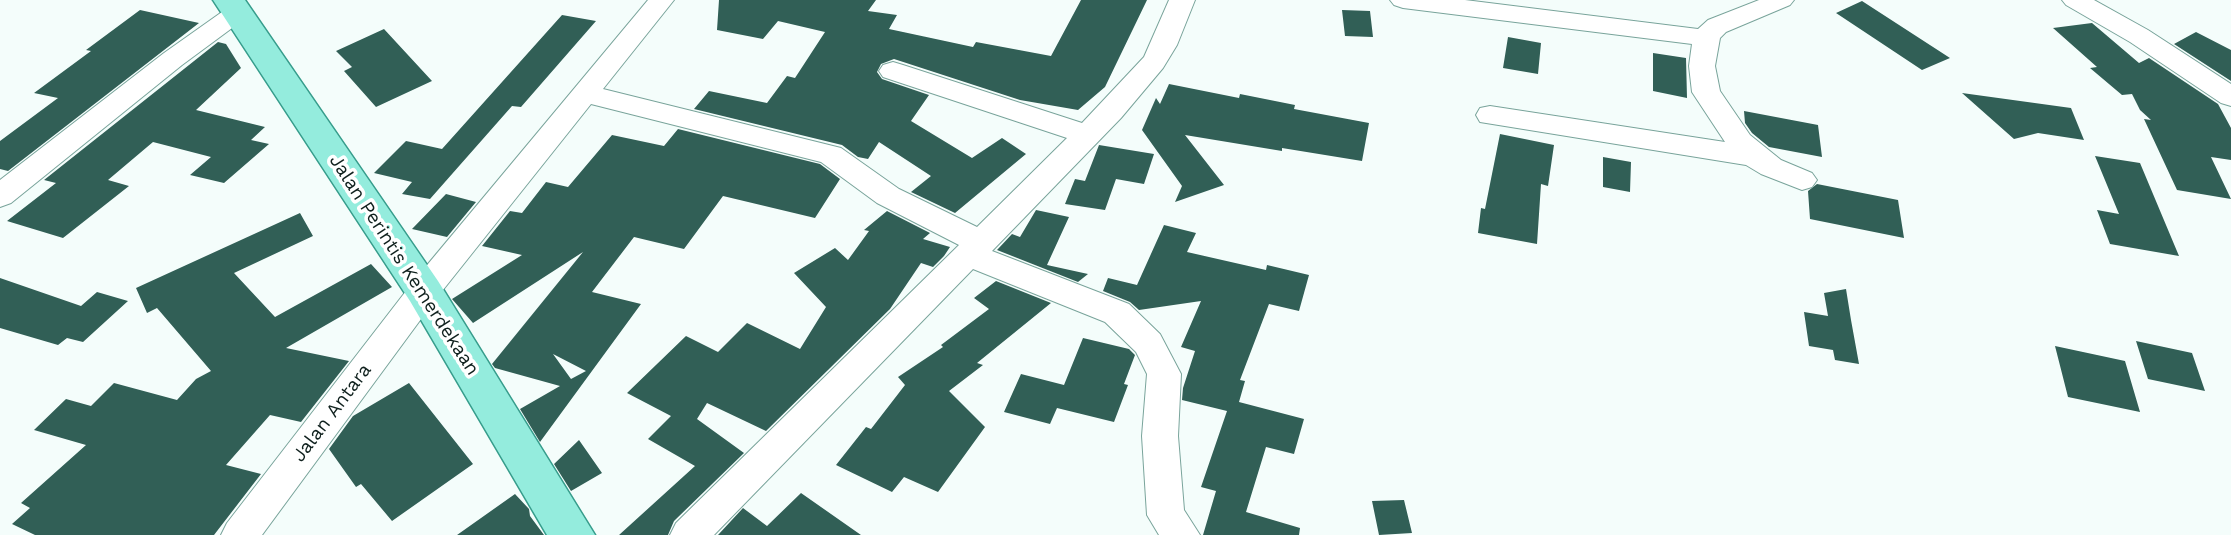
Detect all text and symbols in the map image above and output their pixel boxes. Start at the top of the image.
street label: Jalan Perintis Kemerdekaan [324,151,484,379]
street label: Jalan Antara [288,359,376,467]

